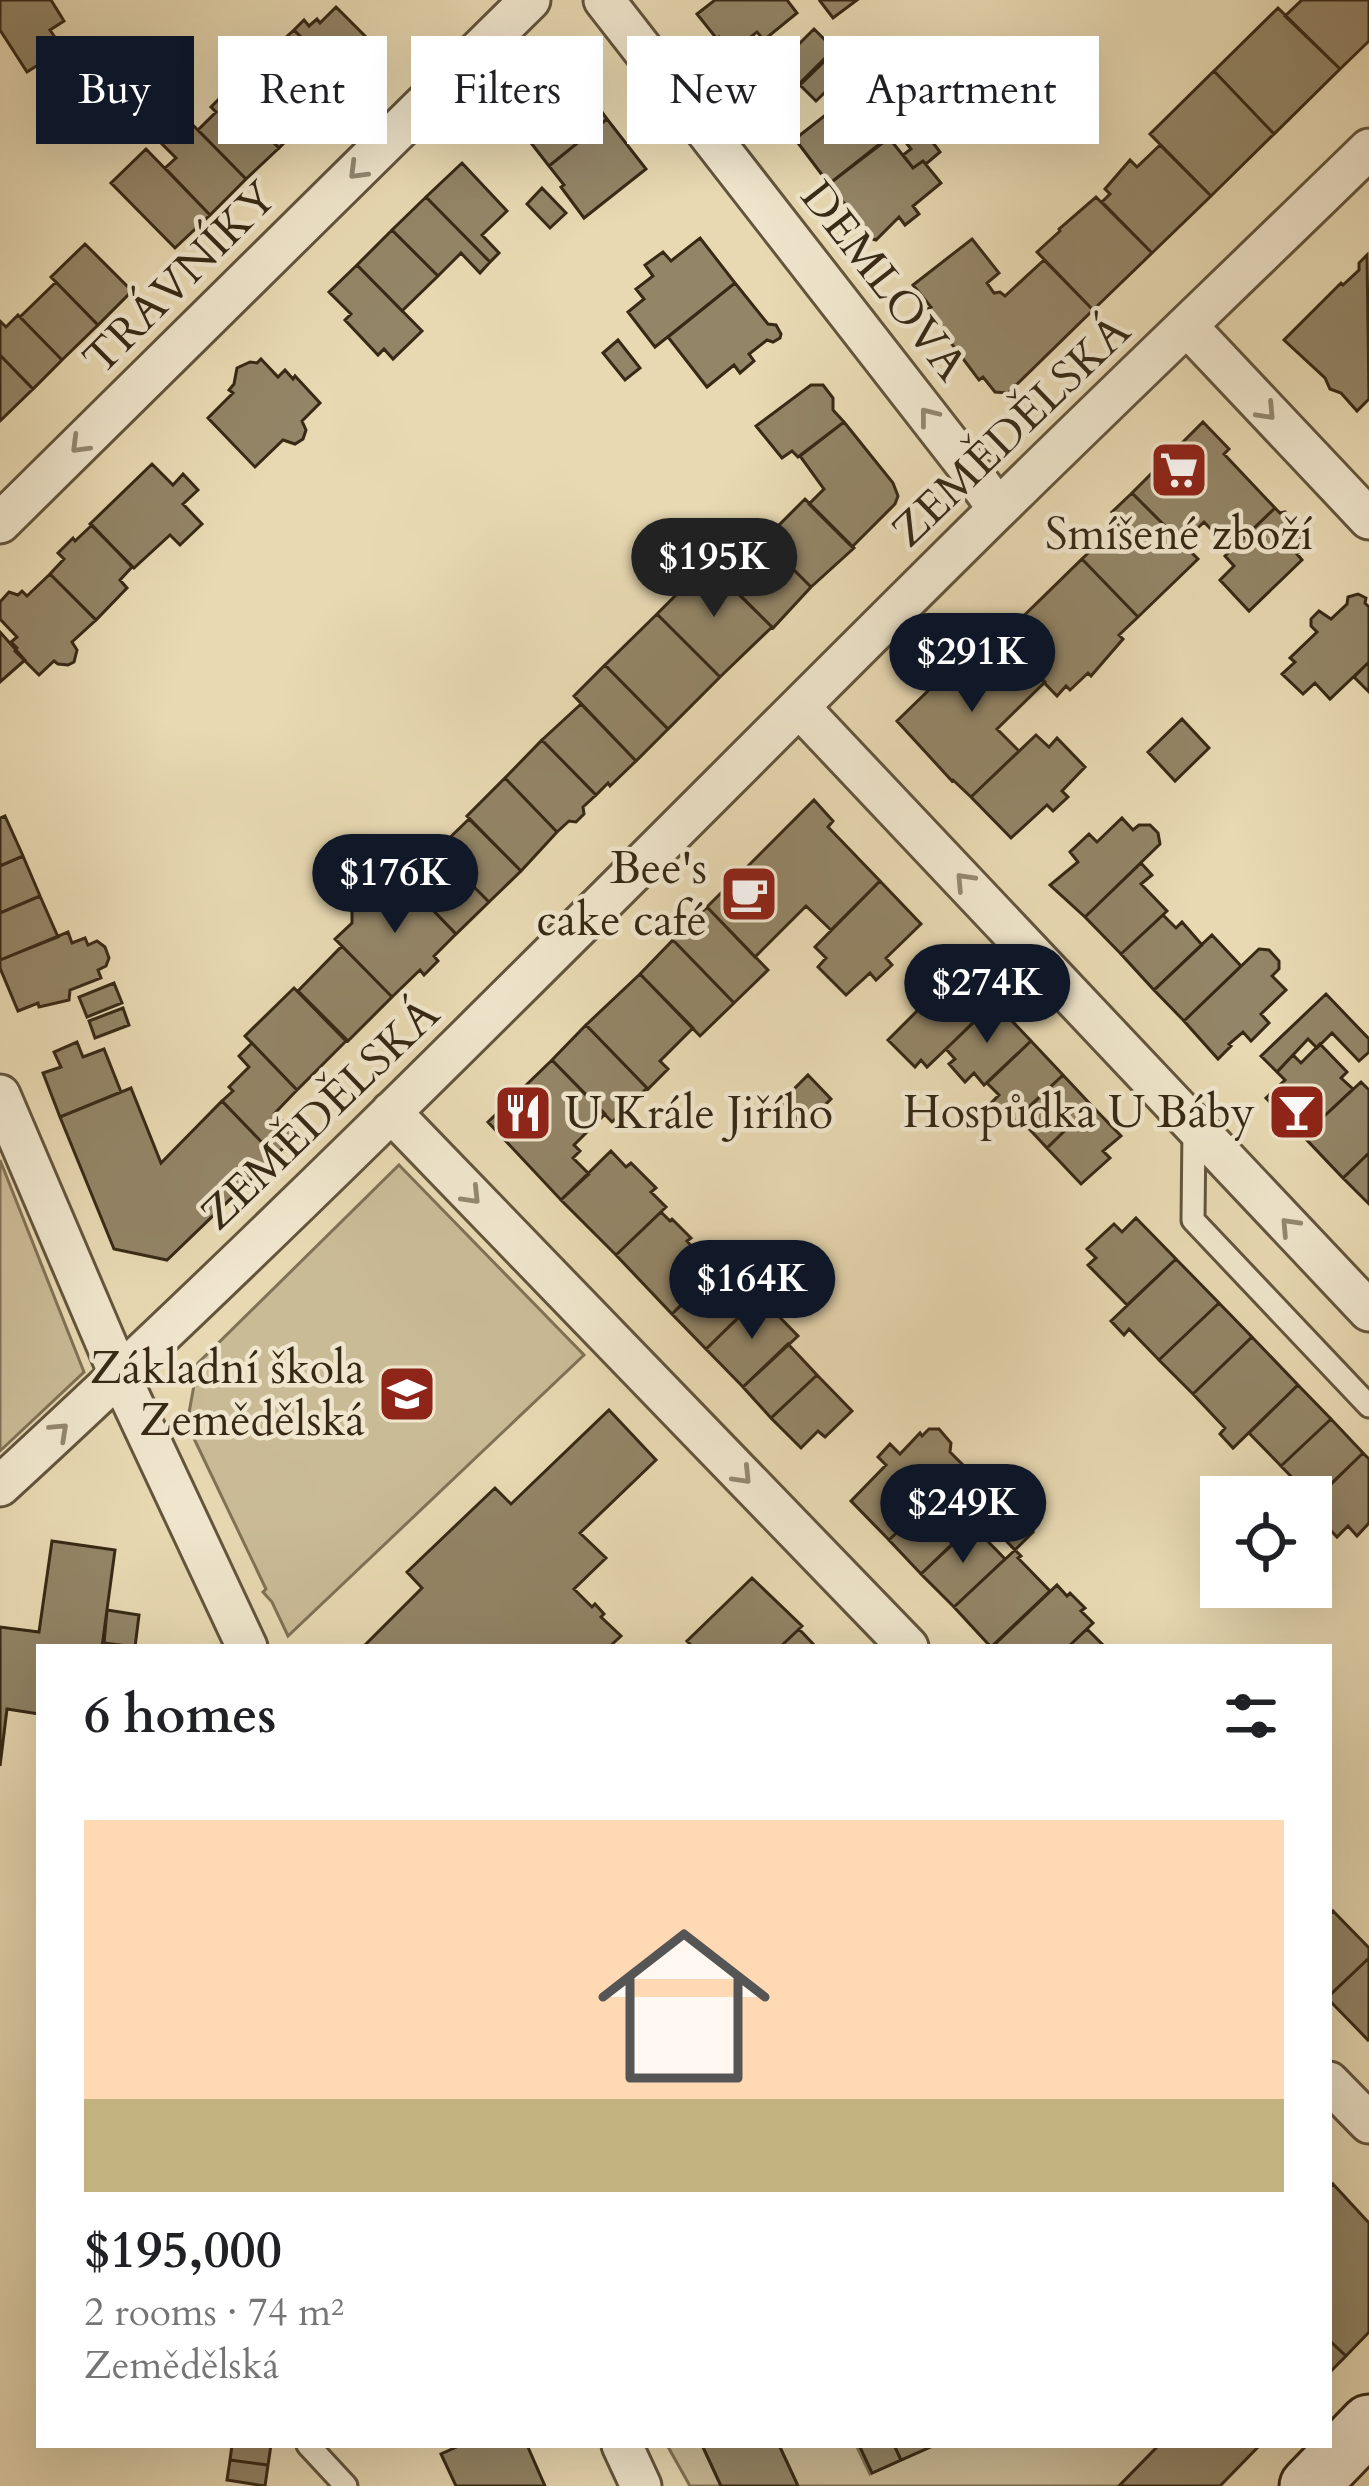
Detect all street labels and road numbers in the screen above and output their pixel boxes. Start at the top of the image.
street label: TRÁVNÍKY [70,168,290,388]
street label: DEMLOVA [787,168,981,394]
street label: ZEMĚDĚLSKÁ [878,302,1144,560]
street label: ZEMĚDĚLSKÁ [187,985,453,1243]

